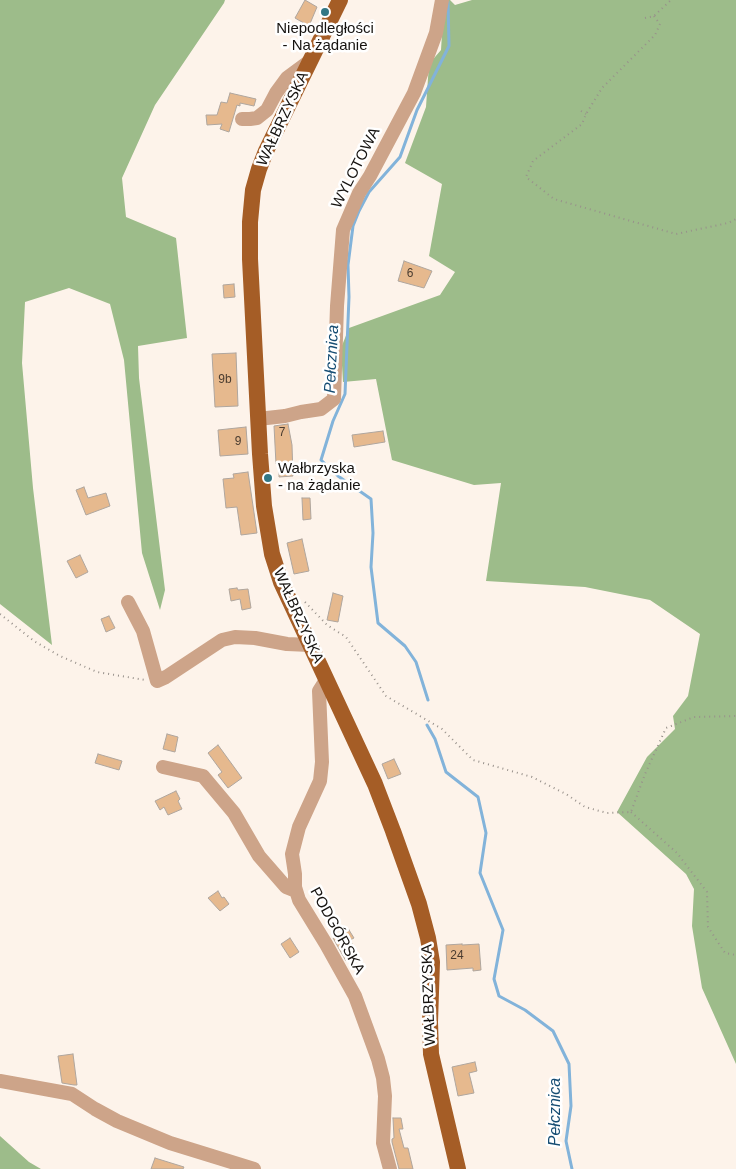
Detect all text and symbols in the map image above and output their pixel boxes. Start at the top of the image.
marker: Niepodległości - Na żądanie [319,6,331,18]
place label: Niepodległości - Na żądanie [276,20,374,55]
street label: WAŁBRZYSKA [253,69,313,169]
street label: WYLOTOWA [328,125,384,211]
house number: 6 [407,267,413,281]
water label: Pełcznica [321,324,343,394]
house number: 9b [218,373,232,387]
house number: 7 [279,426,285,440]
house number: 9 [235,435,241,449]
place label: Wałbrzyska - na żądanie [278,460,361,495]
marker: Wałbrzyska - na żądanie [262,472,274,484]
street label: WAŁBRZYSKA [269,566,327,666]
street label: PODGÓRSKA [306,884,368,978]
street label: WAŁBRZYSKA [418,944,440,1046]
house number: 24 [450,949,464,963]
water label: Pełcznica [546,1078,566,1146]

